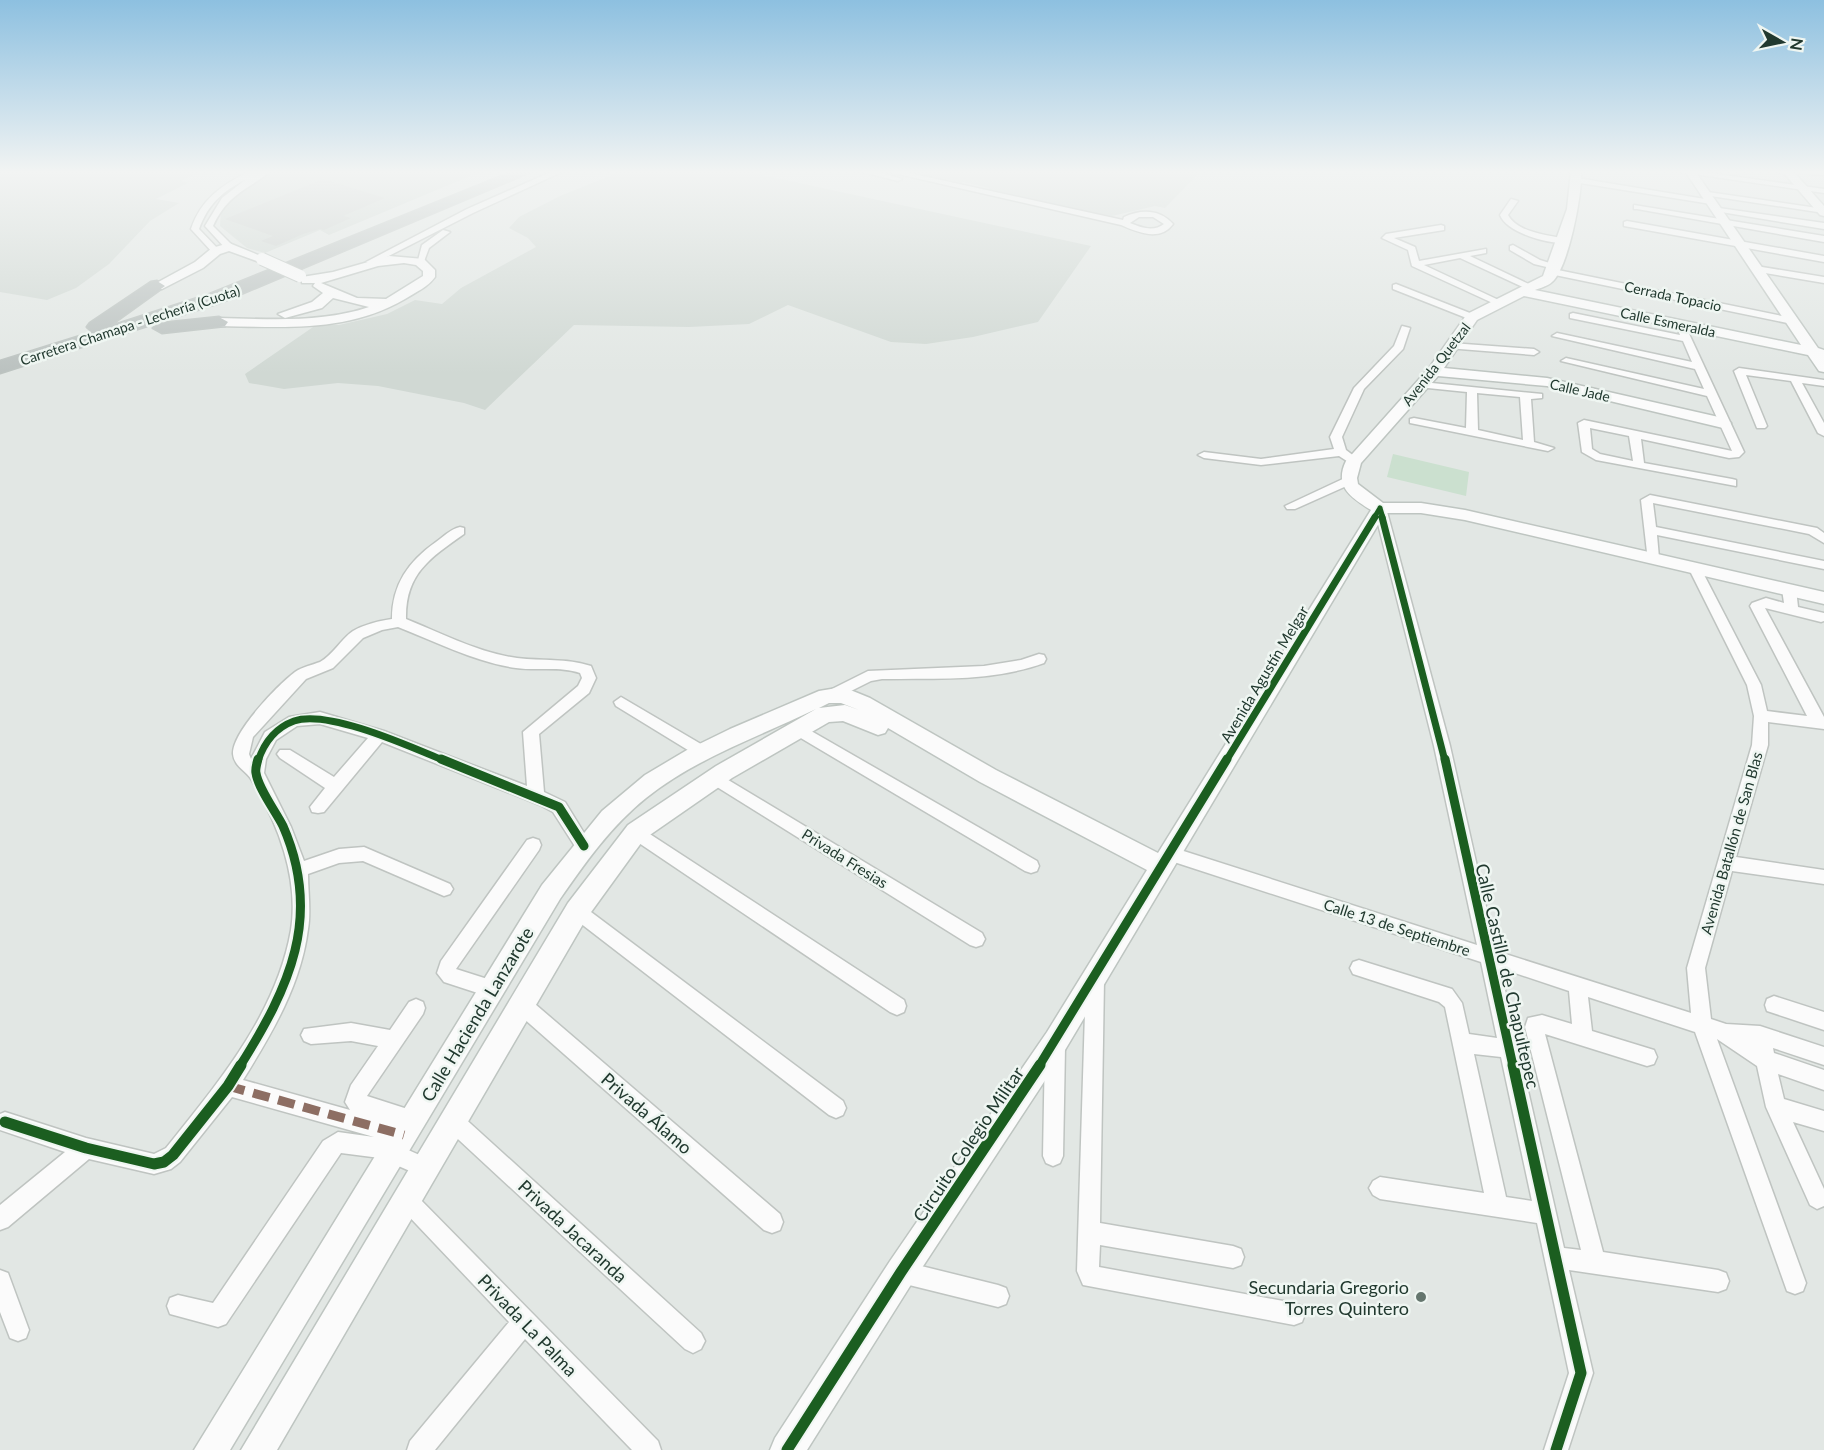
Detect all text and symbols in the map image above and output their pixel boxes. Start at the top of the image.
north arrow [1752,12,1812,72]
text: N [1787,37,1808,52]
street label: Cerrada Topacio [1623,277,1723,315]
street label: Carretera Chamapa - Lechería (Cuota) [18,281,242,369]
street label: Calle Esmeralda [1619,304,1717,340]
street label: Avenida Quetzal [1398,319,1474,409]
street label: Calle Jade [1548,375,1612,405]
street label: Avenida Agustín Melgar [1216,602,1312,746]
street label: Avenida Batallón de San Blas [1696,750,1766,936]
street label: Privada Fresias [799,825,891,891]
street label: Calle Castillo de Chapultepec [1471,861,1545,1091]
street label: Calle 13 de Septiembre [1321,895,1473,959]
street label: Calle Hacienda Lanzarote [416,923,538,1105]
street label: Circuito Colegio Militar [908,1062,1028,1226]
street label: Privada Álamo [597,1068,697,1158]
street label: Privada Jacaranda [514,1175,632,1287]
street label: Privada La Palma [474,1269,582,1381]
place label: Secundaria Gregorio Torres Quintero [1248,1276,1409,1319]
marker: Secundaria Gregorio Torres Quintero [1414,1290,1428,1304]

